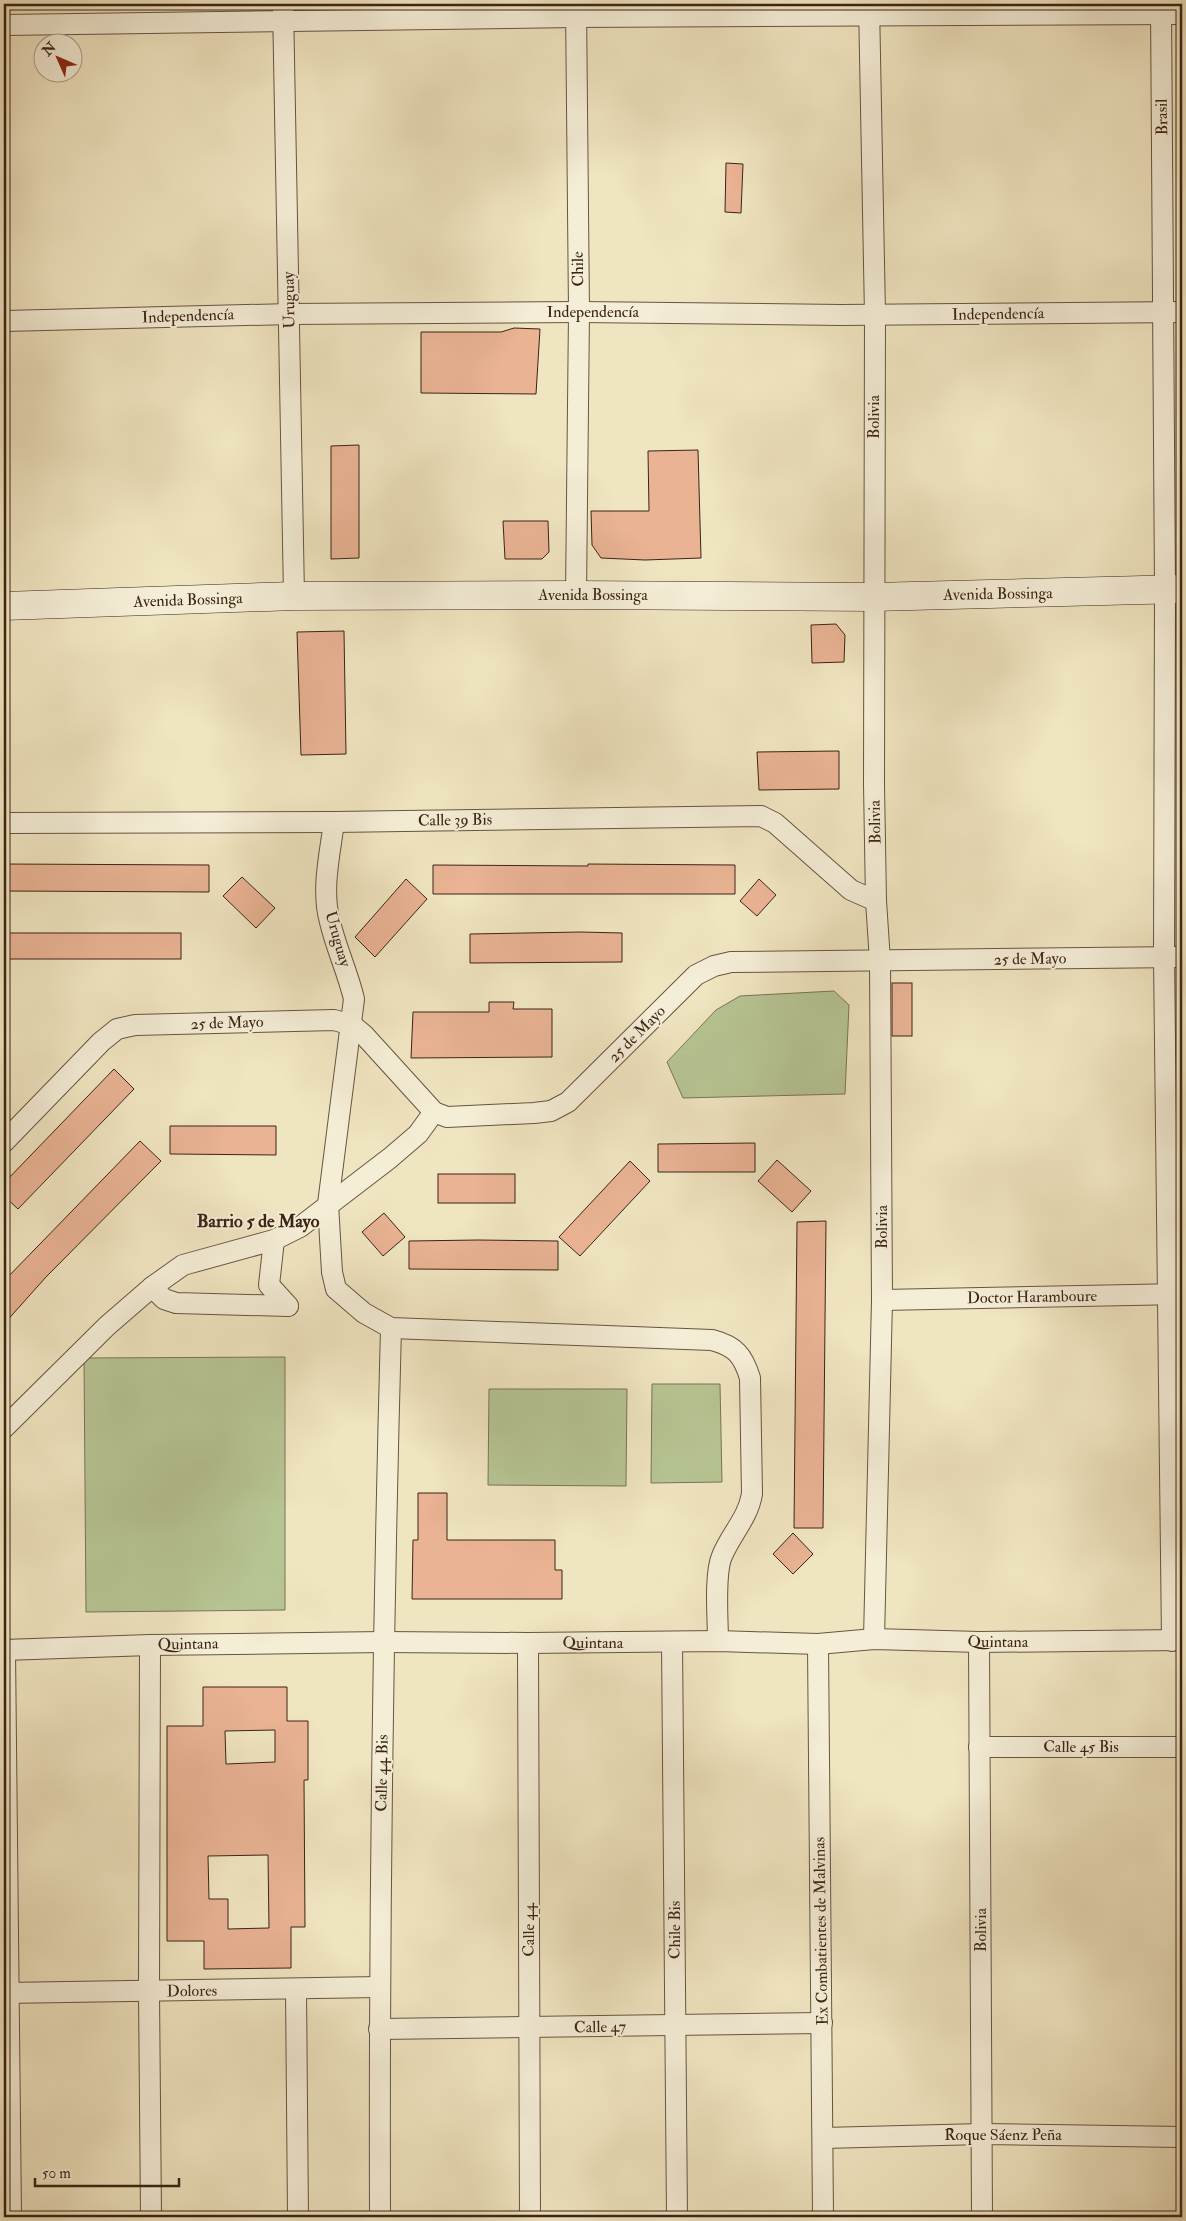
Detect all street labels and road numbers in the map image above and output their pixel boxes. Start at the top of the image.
street label: Brasil [1152,98,1172,136]
street label: Chile [568,251,588,287]
street label: Uruguay [278,270,299,329]
street label: Independencía [547,302,640,323]
street label: Independencía [952,303,1045,326]
street label: Independencía [142,304,235,329]
street label: Bolivia [864,395,884,439]
street label: Avenida Bossinga [942,583,1053,605]
street label: Avenida Bossinga [537,585,648,605]
street label: Avenida Bossinga [132,588,244,612]
street label: Bolivia [865,799,885,844]
street label: Calle 39 Bis [418,809,492,831]
street label: Uruguay [321,909,356,970]
street label: 25 de Mayo [993,948,1067,970]
street label: 25 de Mayo [604,1001,670,1067]
street label: 25 de Mayo [190,1012,264,1034]
street label: Bolivia [872,1205,892,1249]
street label: Doctor Haramboure [967,1286,1098,1308]
street label: Quintana [968,1632,1029,1652]
street label: Quintana [157,1633,219,1655]
street label: Quintana [563,1633,624,1653]
street label: Calle 44 Bis [371,1734,393,1812]
street label: Calle 45 Bis [1043,1737,1119,1757]
street label: Ex Combatientes de Malvinas [809,1837,833,2025]
street label: Chile Bis [665,1901,685,1959]
street label: Calle 44 [519,1902,539,1957]
street label: Bolivia [971,1908,991,1952]
street label: Dolores [167,1981,217,2001]
street label: Calle 47 [574,2017,627,2037]
street label: Roque Sáenz Peña [944,2125,1062,2145]

